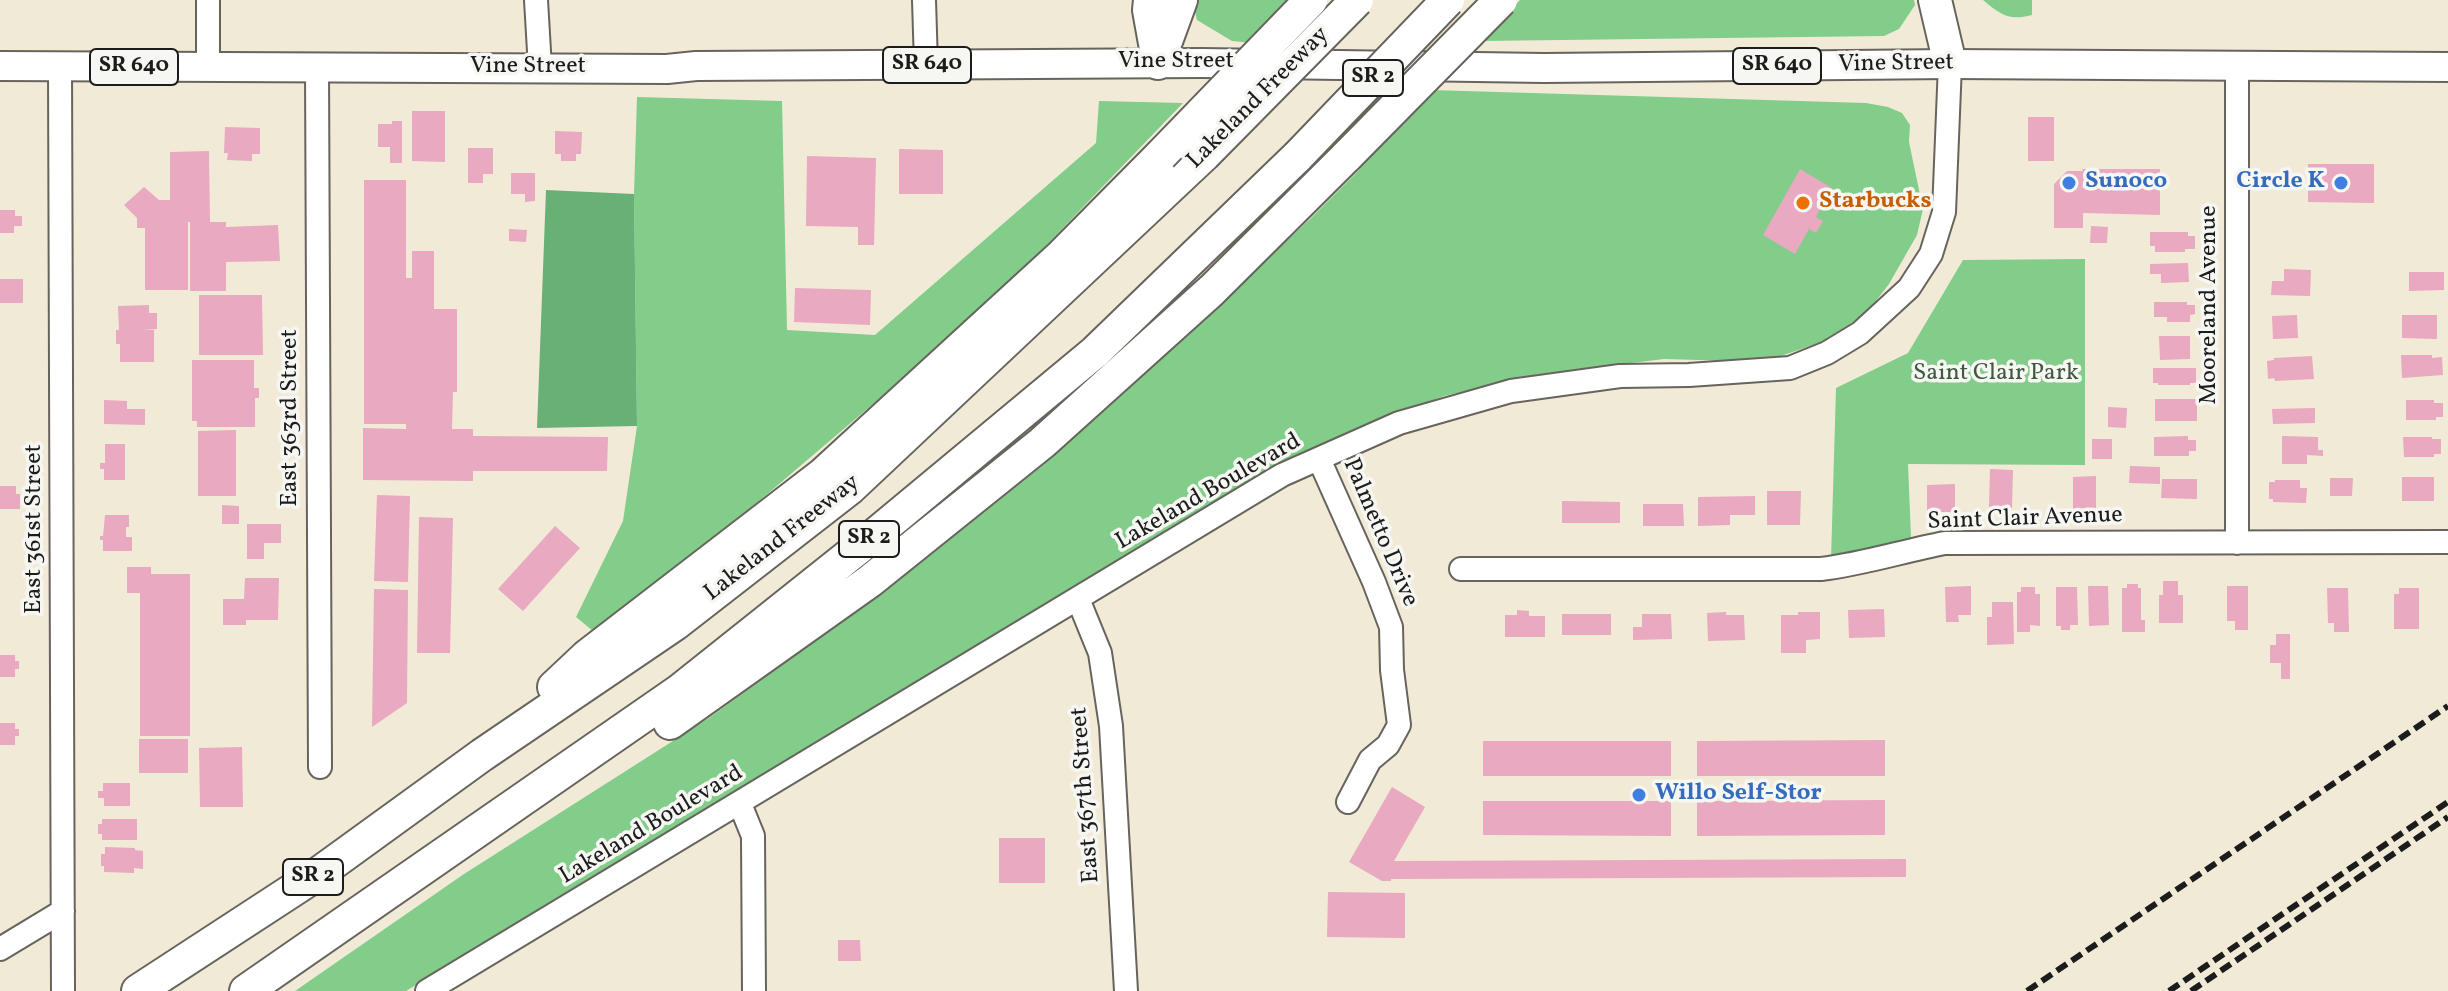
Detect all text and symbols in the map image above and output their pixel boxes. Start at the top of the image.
street label: Lakeland Freeway [1182,22,1336,176]
road number: SR 640 [883,47,971,83]
road number: SR 640 [1733,48,1821,84]
road number: SR 640 [90,49,178,85]
street label: Vine Street [1118,49,1234,77]
street label: Vine Street [1838,50,1954,80]
street label: Vine Street [470,54,586,82]
road number: SR 2 [1343,60,1403,96]
place label: Sunoco [2085,169,2167,197]
place label: Circle K [2236,169,2325,197]
marker: Sunoco [2060,174,2078,192]
marker: Circle K [2332,174,2350,192]
place label: Starbucks [1819,189,1931,217]
marker: Starbucks [1794,194,1812,212]
street label: Mooreland Avenue [2197,205,2225,405]
street label: East 363rd Street [278,329,306,507]
park label: Saint Clair Park [1913,361,2079,389]
street label: Lakeland Boulevard [1111,428,1307,558]
street label: East 361st Street [22,444,50,614]
street label: Palmetto Drive [1335,455,1423,611]
street label: Lakeland Freeway [700,469,866,609]
street label: Saint Clair Avenue [1927,502,2123,538]
road number: SR 2 [839,521,899,557]
street label: East 367th Street [1066,706,1108,884]
street label: Lakeland Boulevard [555,760,749,892]
place label: Willo Self-Stor [1655,781,1822,809]
marker: Willo Self-Stor [1630,786,1648,804]
road number: SR 2 [283,859,343,895]

